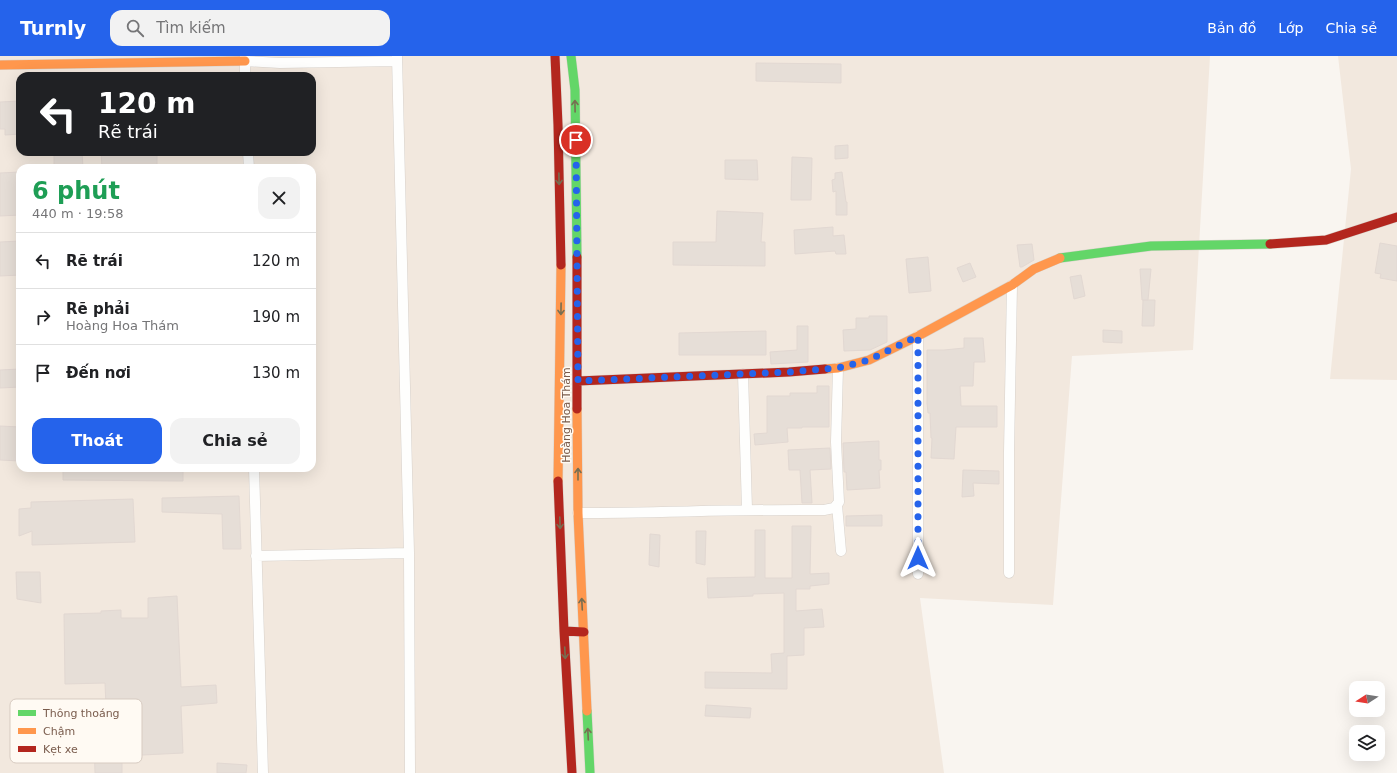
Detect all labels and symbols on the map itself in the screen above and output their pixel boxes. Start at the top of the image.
one-way arrow [571,100,579,113]
pin [559,123,593,157]
one-way arrow [555,172,563,185]
one-way arrow [557,302,564,315]
street label: Hoàng Hoa Thám [560,367,573,463]
one-way arrow [574,468,582,481]
one-way arrow [556,516,564,529]
position arrow [897,537,939,579]
one-way arrow [579,598,586,611]
one-way arrow [561,646,569,659]
north arrow [1349,681,1385,717]
legend [10,699,142,763]
text: Thông thoáng [42,707,120,720]
text: Chậm [43,725,75,738]
one-way arrow [585,728,592,741]
text: Kẹt xe [43,743,78,756]

